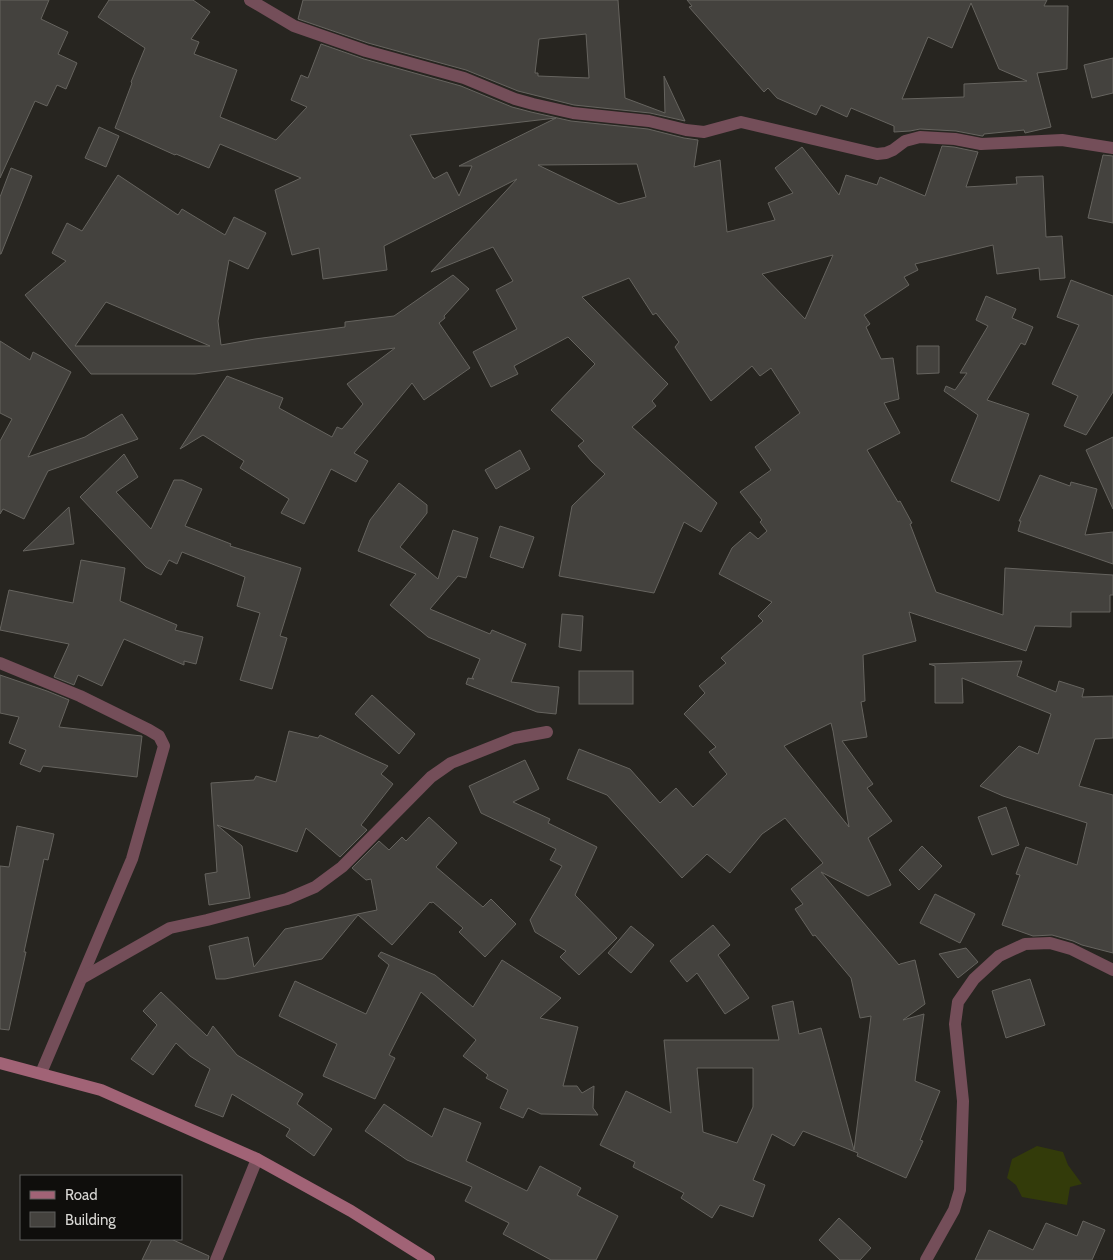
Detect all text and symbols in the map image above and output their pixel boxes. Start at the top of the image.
legend [20,1175,182,1240]
text: Road [65,1186,98,1204]
text: Building [65,1211,116,1229]

